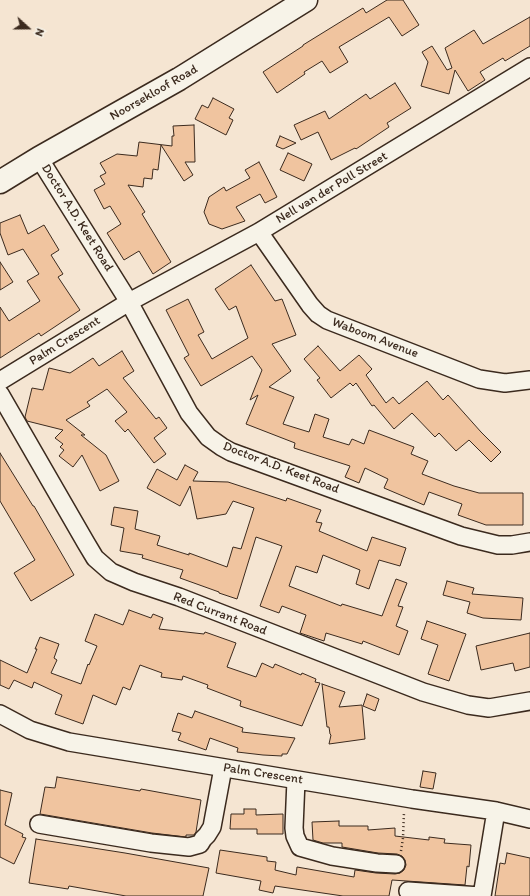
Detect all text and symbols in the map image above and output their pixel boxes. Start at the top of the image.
north arrow [8,8,48,48]
text: N [32,27,47,38]
street label: Noorsekloof Road [107,62,201,124]
street label: Nell van der Poll Street [273,149,391,227]
street label: Doctor A.D. Keet Road [38,161,116,275]
street label: Palm Crescent [27,313,103,369]
street label: Waboom Avenue [330,314,420,362]
street label: Doctor A.D. Keet Road [221,439,341,497]
street label: Red Currant Road [171,589,269,639]
street label: Palm Crescent [222,760,304,788]

